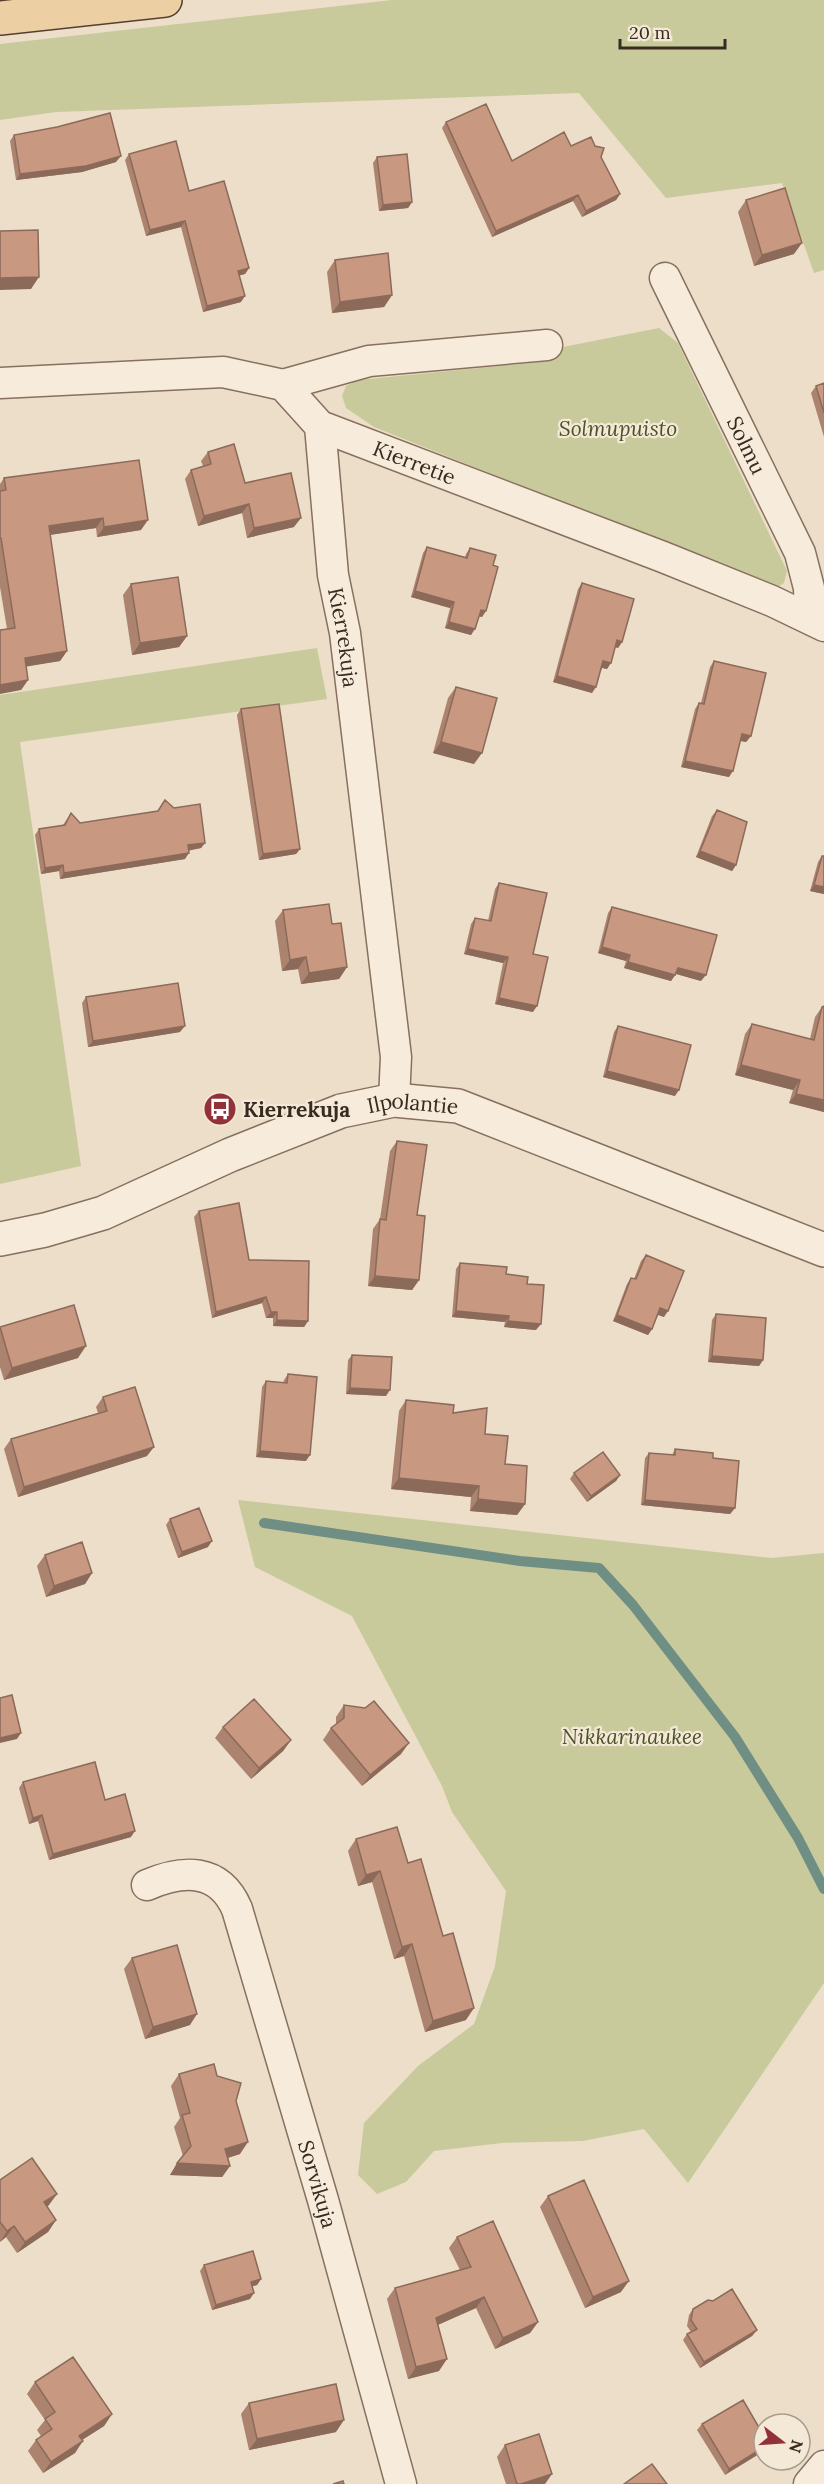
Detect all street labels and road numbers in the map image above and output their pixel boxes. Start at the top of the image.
street label: Solmu [721,412,773,478]
street label: Kierretie [369,434,460,490]
street label: Kierrekuja [322,585,365,689]
street label: Ilpolantie [364,1086,460,1119]
street label: Sorvikuja [293,2137,344,2231]

